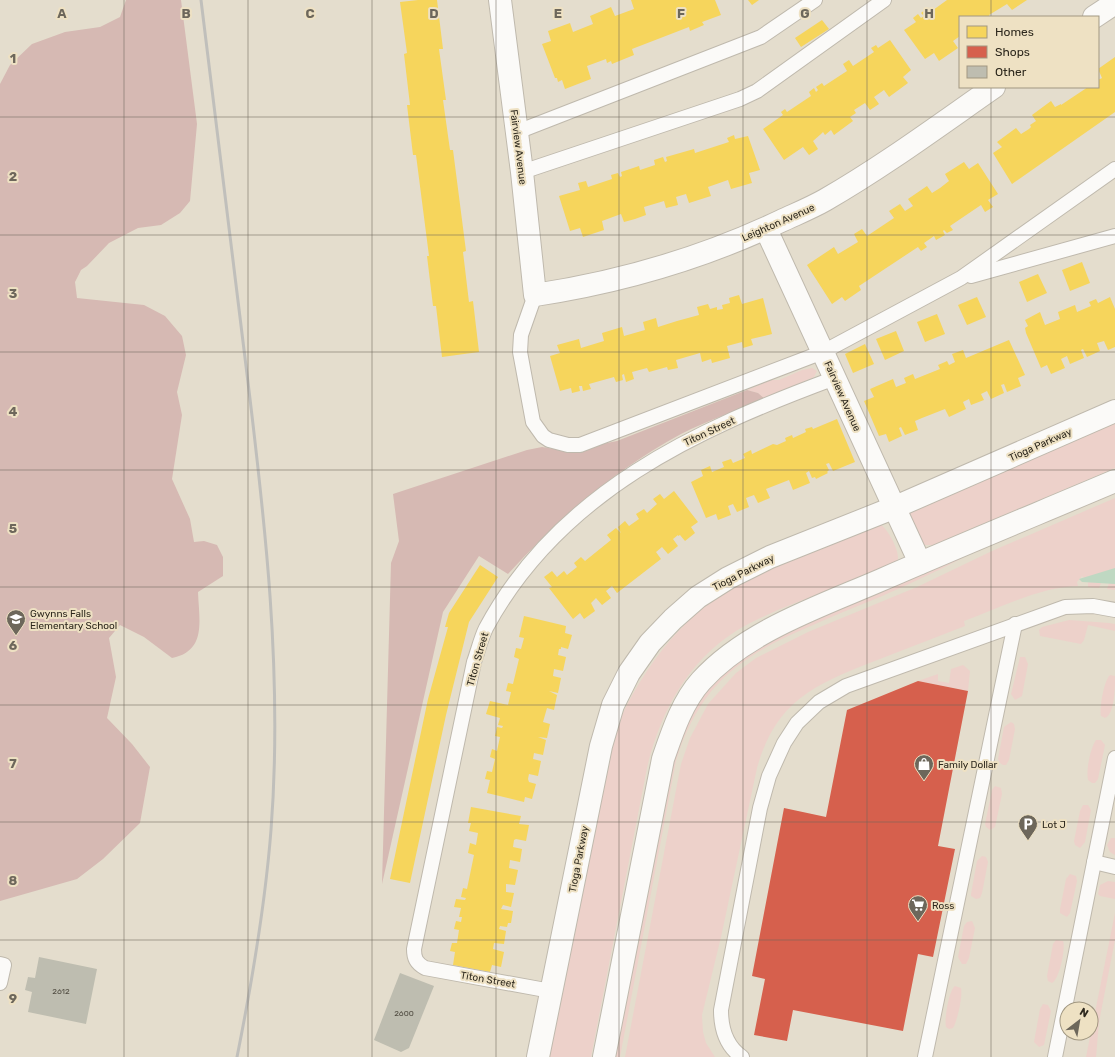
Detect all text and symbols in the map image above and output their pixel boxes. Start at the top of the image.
text: A [57,6,67,21]
text: B [181,6,191,21]
text: C [305,6,315,21]
text: D [429,6,439,21]
text: E [554,6,562,21]
text: F [677,6,685,21]
text: G [800,6,810,21]
text: H [924,6,934,21]
legend [959,16,1099,88]
text: Homes [995,25,1034,39]
text: Shops [995,45,1030,59]
text: 1 [10,51,16,66]
text: Other [995,65,1027,79]
street label: Fairview Avenue [507,109,529,186]
text: 2 [9,169,17,184]
street label: Leighton Avenue [740,201,817,244]
text: 3 [9,286,18,301]
street label: Fairview Avenue [821,359,863,434]
text: 4 [9,404,18,419]
street label: Titon Street [682,415,737,449]
street label: Tioga Parkway [1007,426,1074,464]
text: 5 [9,521,17,536]
street label: Tioga Parkway [711,552,777,594]
school or university icon: Gwynns Falls Elementary School [5,608,27,636]
place label: Gwynns Falls Elementary School [30,608,117,632]
street label: Titon Street [465,631,491,687]
text: 6 [9,638,18,653]
shop icon: Family Dollar [913,753,935,781]
text: 7 [9,756,17,771]
place label: Family Dollar [938,759,998,771]
parking icon: Lot J [1017,813,1039,841]
place label: Lot J [1042,819,1066,831]
street label: Tioga Parkway [567,824,591,893]
text: 8 [9,873,18,888]
supermarket icon: Ross [907,894,929,922]
place label: Ross [932,900,954,912]
street label: Titon Street [460,969,516,991]
house number: 2612 [52,987,70,996]
text: 9 [9,991,17,1006]
north arrow [1059,1001,1099,1041]
text: N [1077,1005,1091,1021]
house number: 2600 [394,1009,414,1018]

